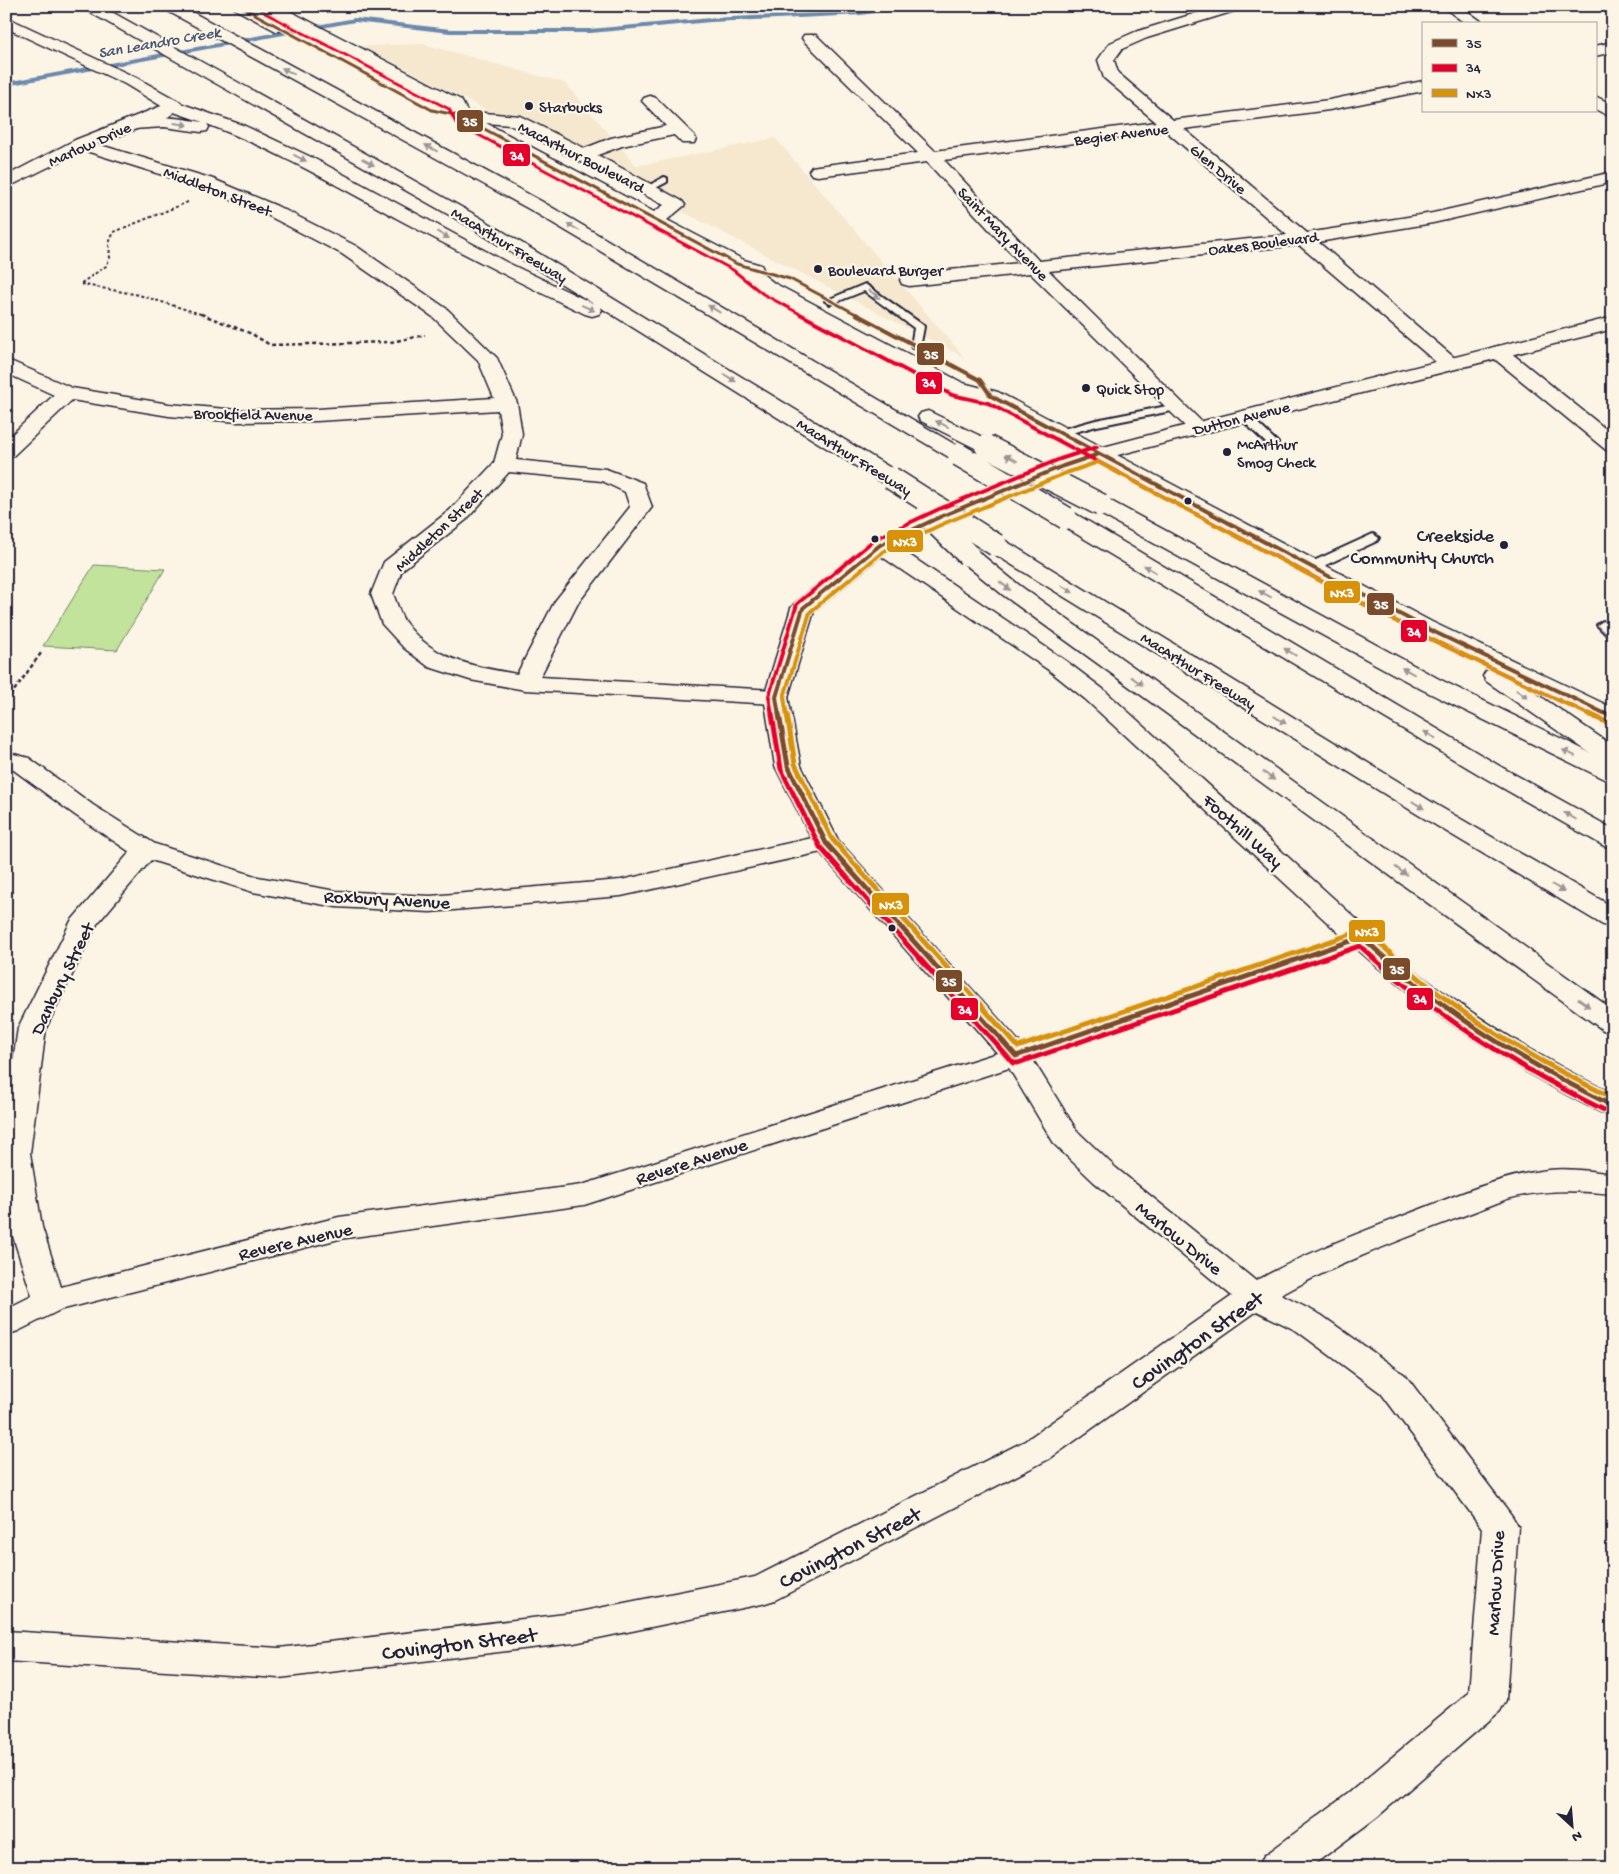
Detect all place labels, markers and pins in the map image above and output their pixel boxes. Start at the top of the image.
marker: Starbucks [523,100,535,112]
place label: Starbucks [539,100,603,119]
marker: Boulevard Burger [812,263,824,275]
place label: Boulevard Burger [827,263,944,282]
marker: Quick Stop [1080,382,1092,394]
place label: Quick Stop [1096,382,1164,401]
place label: McArthur Smog Check [1237,437,1317,474]
marker: McArthur Smog Check [1221,446,1233,458]
unlabelled marker [1183,496,1193,506]
place label: Creekside Community Church [1350,526,1494,571]
unlabelled marker [870,534,880,544]
marker: Creekside Community Church [1498,539,1510,551]
unlabelled marker [887,923,897,933]

